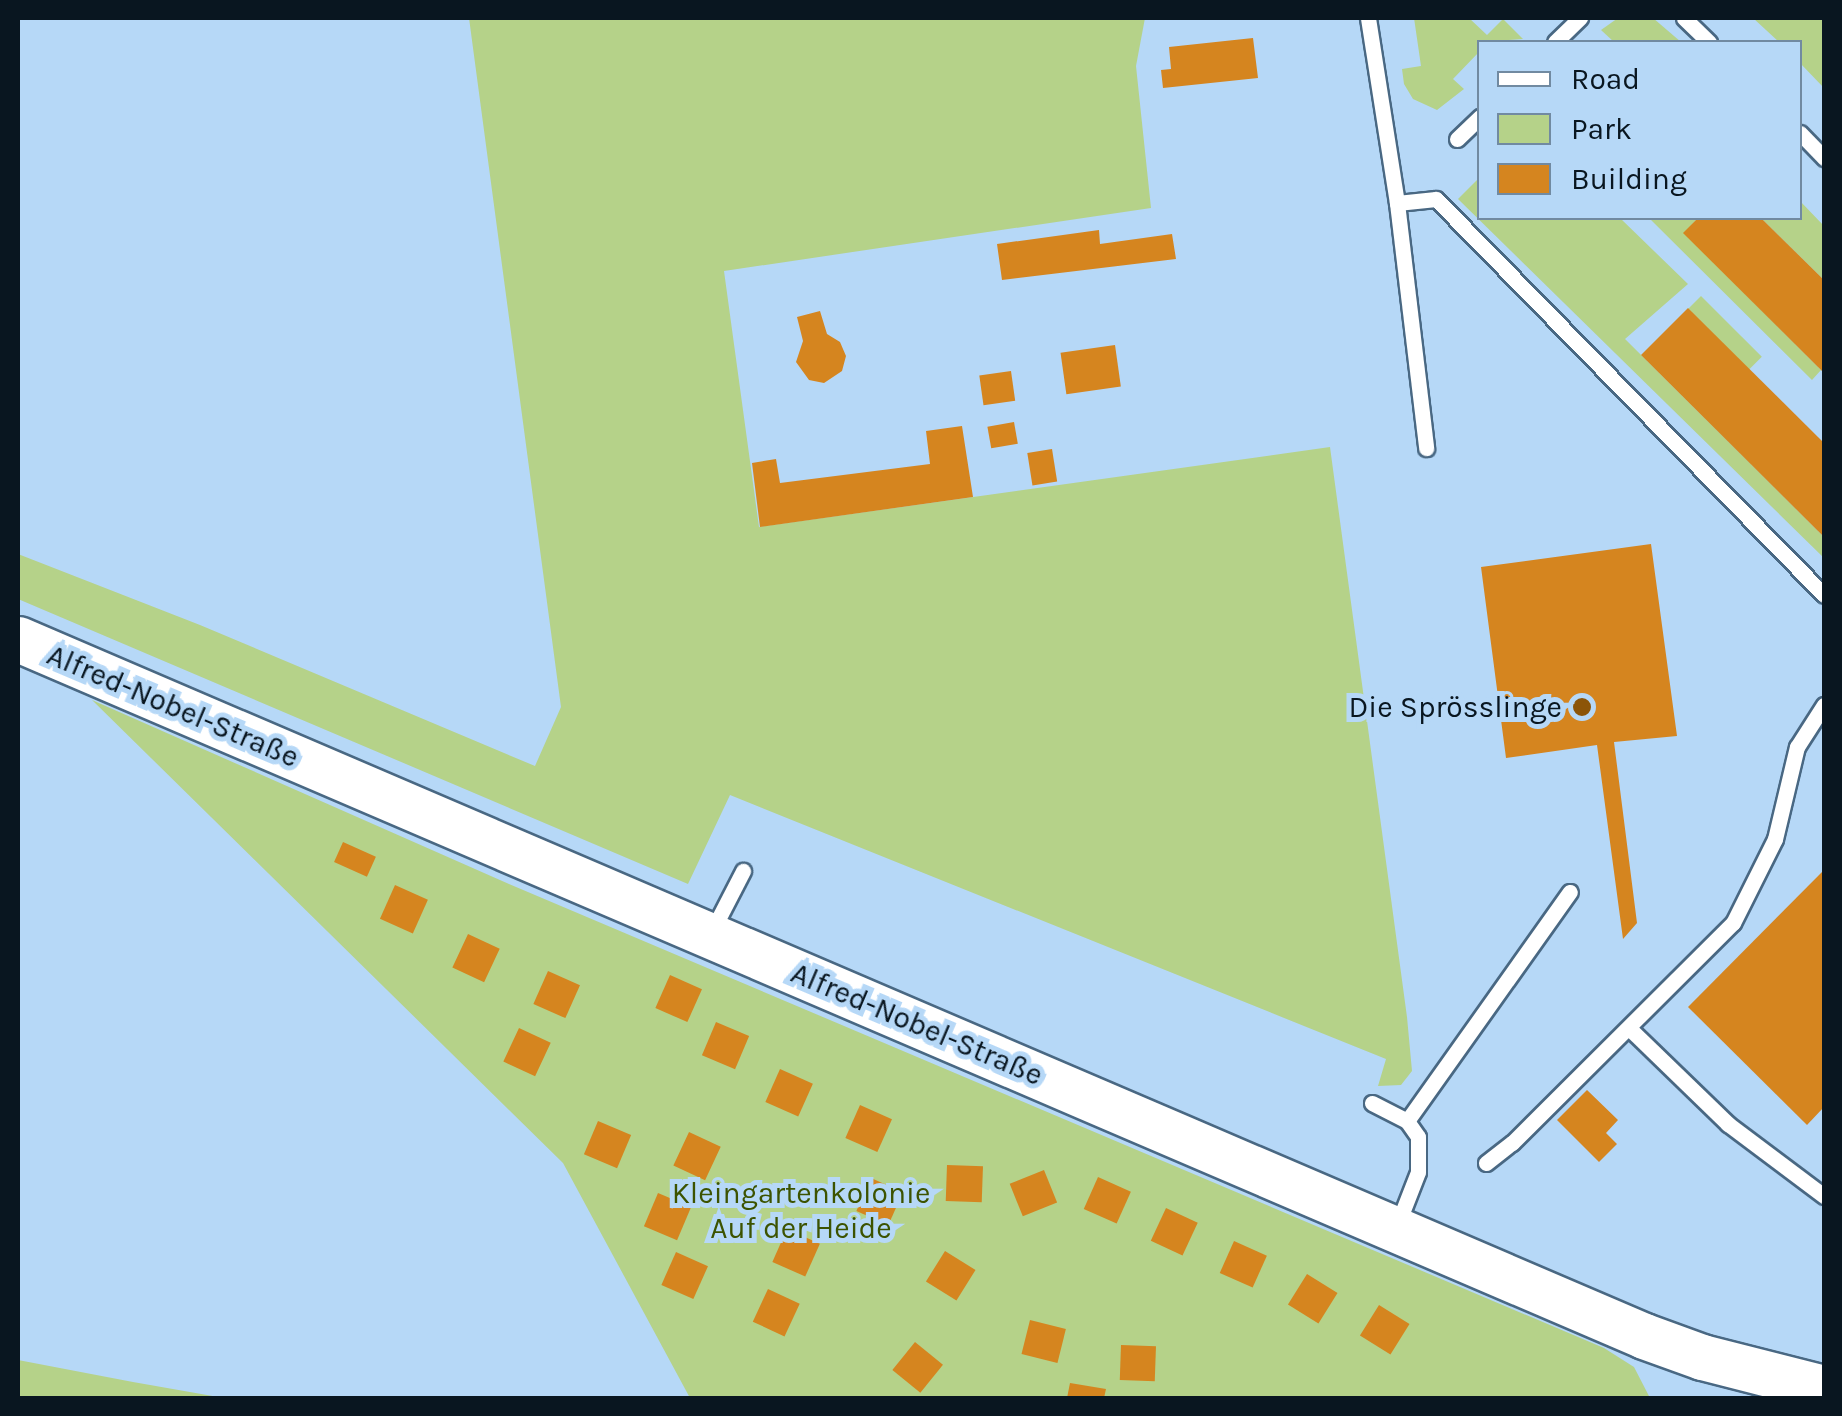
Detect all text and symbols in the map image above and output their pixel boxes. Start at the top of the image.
legend [1477,40,1802,220]
text: Road [1571,61,1640,97]
text: Park [1571,111,1632,147]
text: Building [1571,161,1687,197]
street label: Alfred-Nobel-Straße [42,637,304,775]
place label: Die Sprösslinge [1349,689,1562,725]
marker: Die Sprösslinge [1571,696,1593,718]
street label: Alfred-Nobel-Straße [786,955,1048,1093]
park label: Kleingartenkolonie Auf der Heide [672,1175,930,1246]

